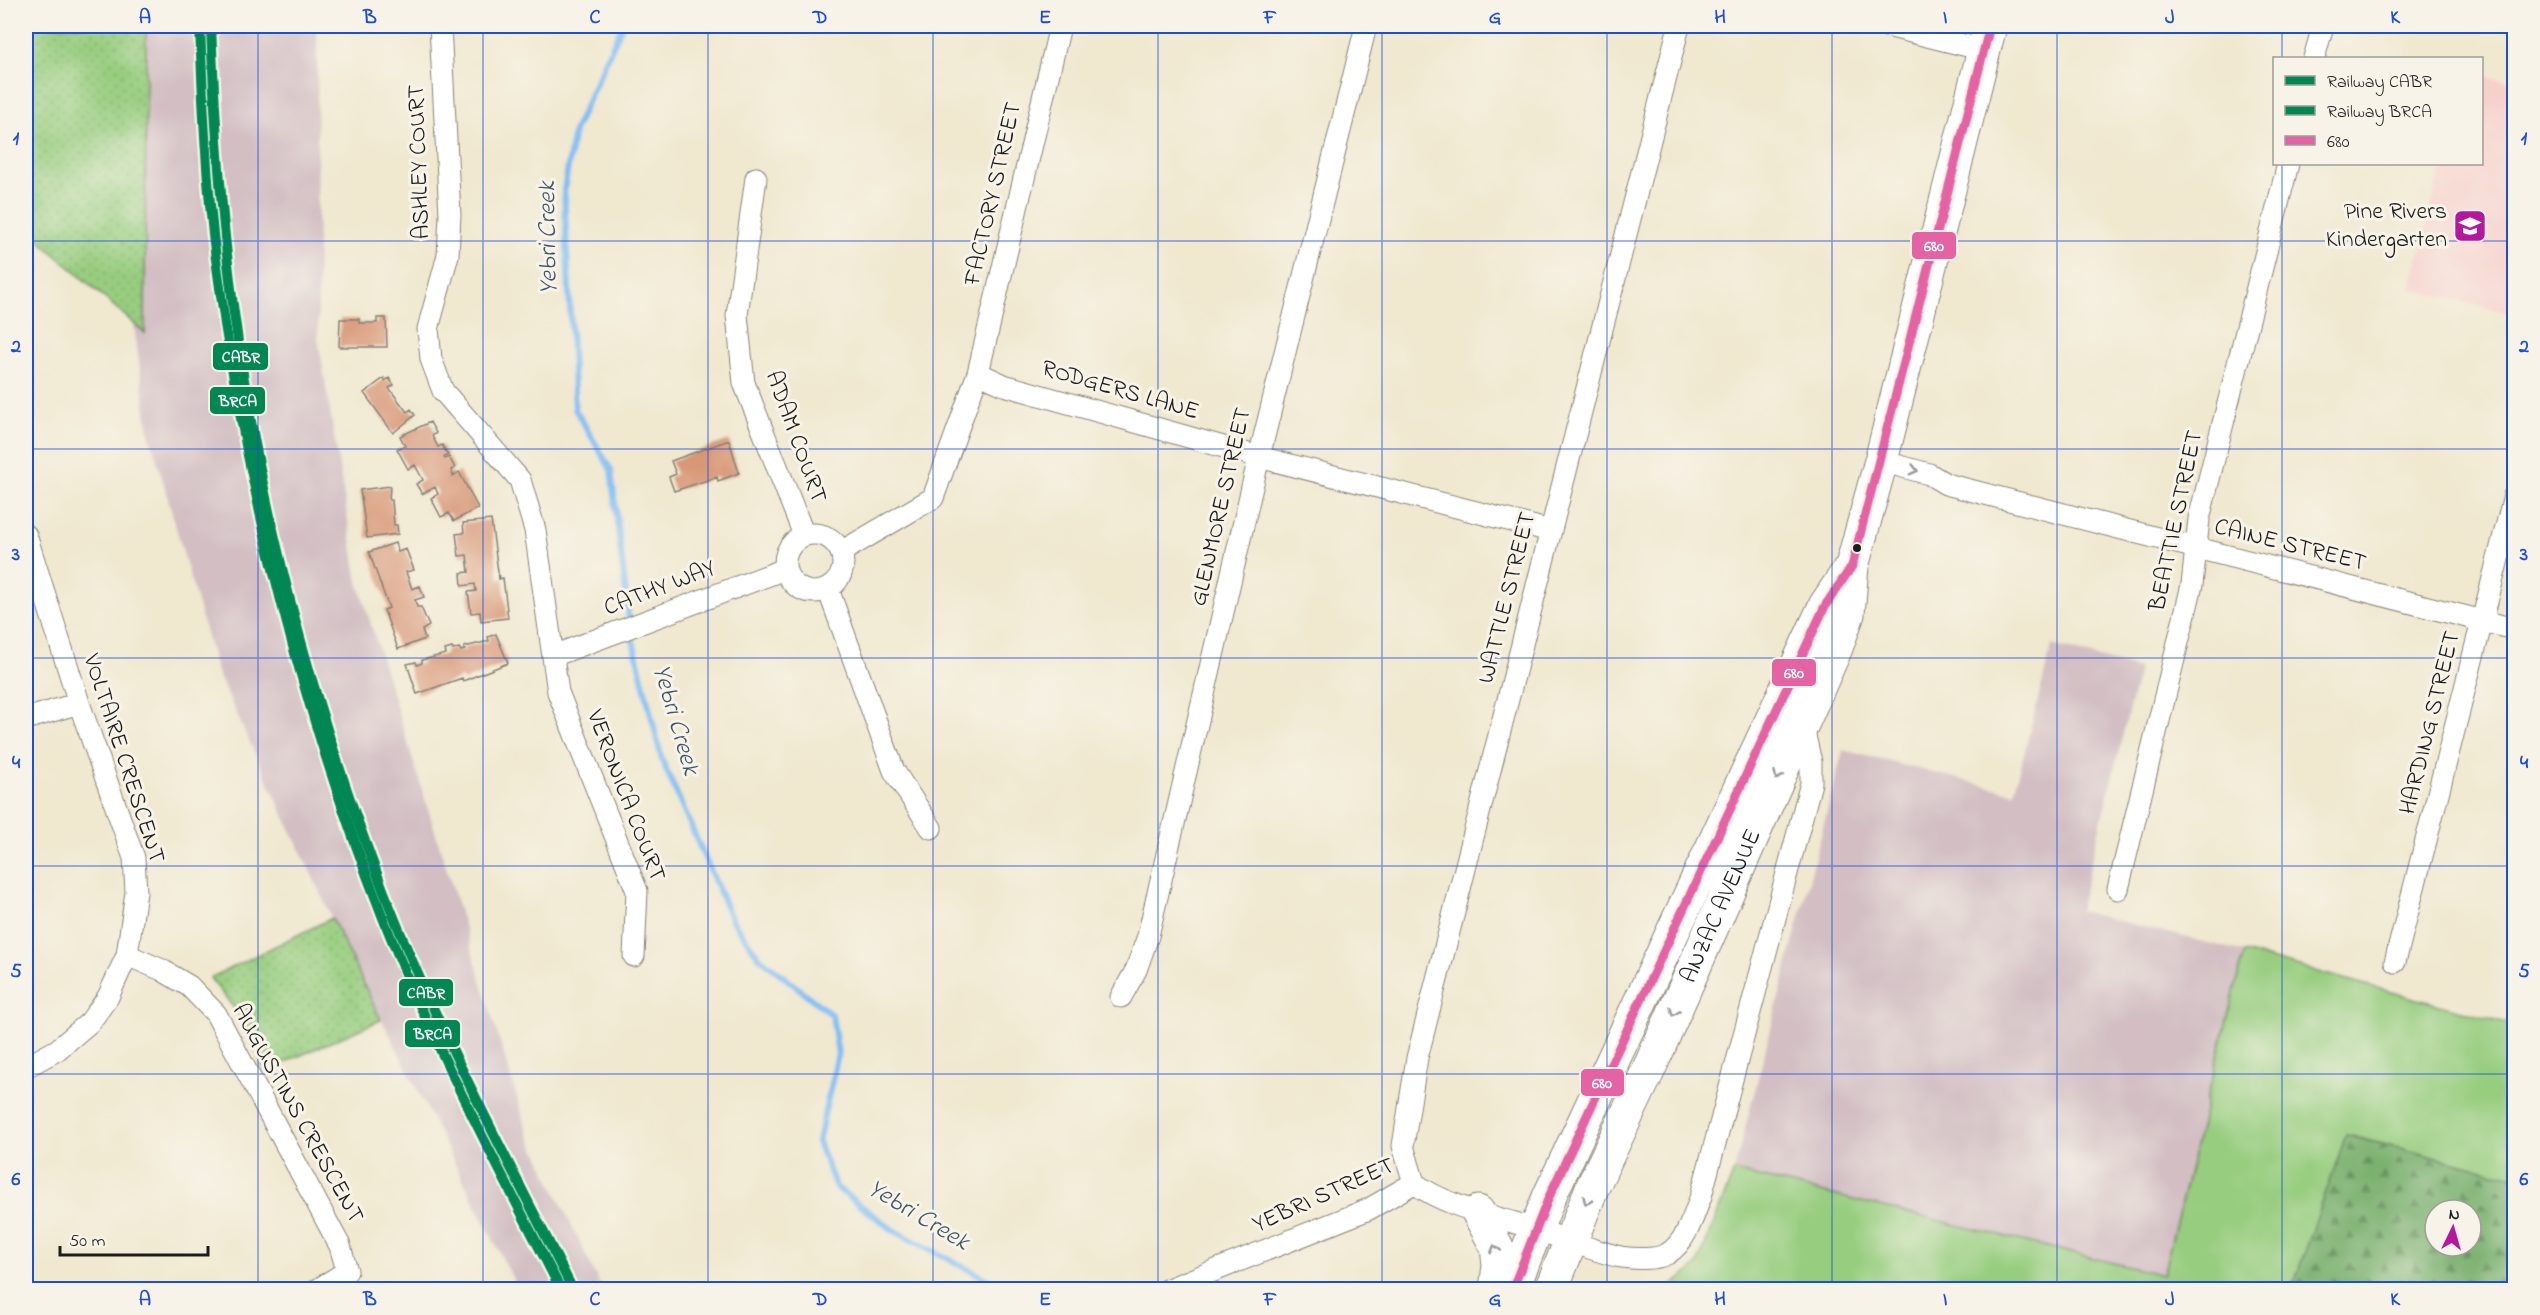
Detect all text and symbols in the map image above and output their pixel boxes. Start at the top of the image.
text: A [139,4,151,33]
text: B [362,4,377,33]
text: C [590,4,601,33]
text: D [812,4,827,33]
text: E [1039,4,1051,33]
text: F [1263,4,1277,33]
text: G [1489,4,1502,33]
text: H [1714,4,1726,33]
text: I [1943,4,1948,33]
text: J [2165,4,2175,33]
text: K [2390,4,2401,33]
legend [2273,57,2483,165]
text: Railway CABR [2327,70,2432,96]
street label: ASHLEY COURT [400,84,440,240]
street label: FACTORY STREET [956,99,1032,290]
text: Railway BRCA [2327,100,2432,126]
text: 1 [13,125,20,154]
text: 1 [2521,125,2528,154]
text: 680 [2327,130,2350,156]
water label: Yebri Creek [529,179,569,295]
place label: Pine Rivers Kindergarten [2326,195,2447,258]
school or university icon: Pine Rivers Kindergarten [2452,208,2488,244]
line badge: 680 [1911,231,1957,260]
text: 680 [1923,235,1944,259]
text: 2 [10,333,21,362]
text: 2 [2518,333,2529,362]
line badge: CABR [212,342,269,371]
text: CABR [222,346,261,370]
street label: RODGERS LANE [1037,352,1203,430]
street label: ADAM COURT [755,366,835,508]
line badge: BRCA [209,386,266,415]
text: BRCA [218,390,257,414]
street label: GLENMORE STREET [1182,404,1262,610]
street label: BEATTIE STREET [2140,427,2213,616]
one-way arrow [1909,462,1919,475]
street label: WATTLE STREET [1470,508,1546,687]
street label: CAINE STREET [2210,510,2370,582]
text: 3 [11,541,20,570]
text: 3 [2519,541,2528,570]
unlabelled marker [1851,542,1863,554]
street label: CATHY WAY [599,552,721,626]
street label: HARDING STREET [2391,627,2471,818]
street label: VOLTAIRE CRESCENT [72,649,173,868]
line badge: 680 [1771,658,1817,687]
water label: Yebri Creek [641,660,709,781]
text: 680 [1783,662,1804,686]
street label: VERONICA COURT [576,704,674,887]
text: 4 [12,749,21,778]
text: 4 [2520,749,2529,778]
one-way arrow [1773,770,1785,781]
street label: ANZAC AVENUE [1672,824,1771,989]
text: 5 [10,958,22,987]
text: 5 [2518,958,2530,987]
line badge: CABR [398,978,454,1007]
text: CABR [407,982,446,1006]
street label: AUGUSTINS CRESCENT [222,998,372,1231]
one-way arrow [1669,1006,1681,1017]
line badge: BRCA [404,1019,461,1048]
text: BRCA [413,1023,452,1047]
line badge: 680 [1580,1068,1625,1097]
text: 680 [1591,1072,1612,1096]
street label: YEBRI STREET [1247,1149,1401,1243]
text: 6 [12,1166,21,1195]
text: 6 [2520,1166,2529,1195]
water label: Yebri Creek [860,1170,978,1262]
one-way arrow [1582,1195,1594,1206]
north arrow [2423,1198,2483,1258]
text: N [2448,1203,2461,1227]
scale bar [60,1219,208,1257]
text: 50 m [69,1229,106,1255]
one-way arrow [1490,1244,1503,1254]
text: A [139,1286,151,1315]
text: B [362,1286,377,1315]
text: C [590,1286,601,1315]
text: D [812,1286,827,1315]
text: E [1039,1286,1051,1315]
text: F [1263,1286,1277,1315]
text: G [1489,1286,1502,1315]
text: H [1714,1286,1726,1315]
text: I [1943,1286,1948,1315]
text: J [2165,1286,2175,1315]
text: K [2390,1286,2401,1315]

